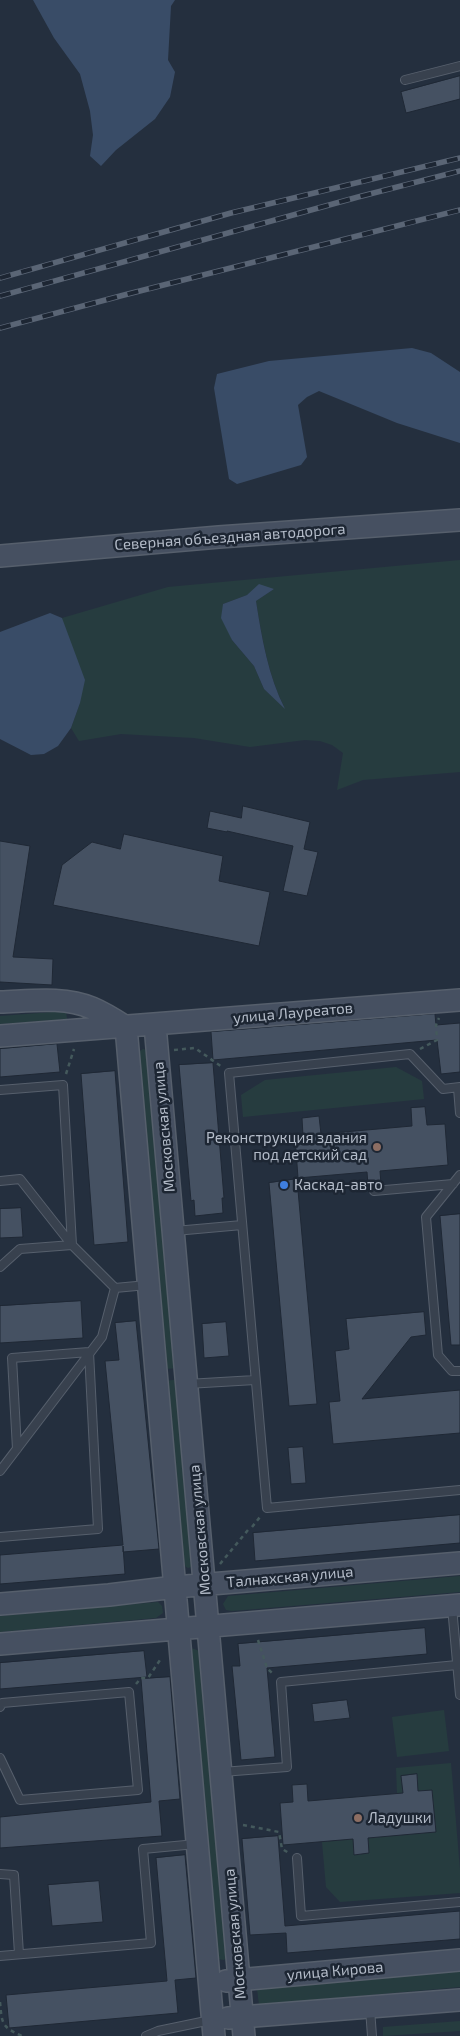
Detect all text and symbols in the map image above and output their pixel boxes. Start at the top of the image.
street label: Северная объездная автодорога [114,520,346,554]
street label: улица Лауреатов [232,999,354,1027]
street label: Московская улица [149,1061,179,1193]
place label: Реконструкция здания под детский сад [206,1129,367,1164]
marker: Реконструкция здания под детский сад [371,1141,383,1153]
place label: Каскад-авто [294,1176,383,1194]
marker: Каскад-авто [278,1179,290,1191]
street label: Московская улица [185,1464,215,1596]
street label: Талнахская улица [226,1562,354,1592]
place label: Ладушки [368,1809,432,1827]
marker: Ладушки [352,1812,364,1824]
street label: Московская улица [220,1868,250,2000]
street label: улица Кирова [286,1958,384,1984]

